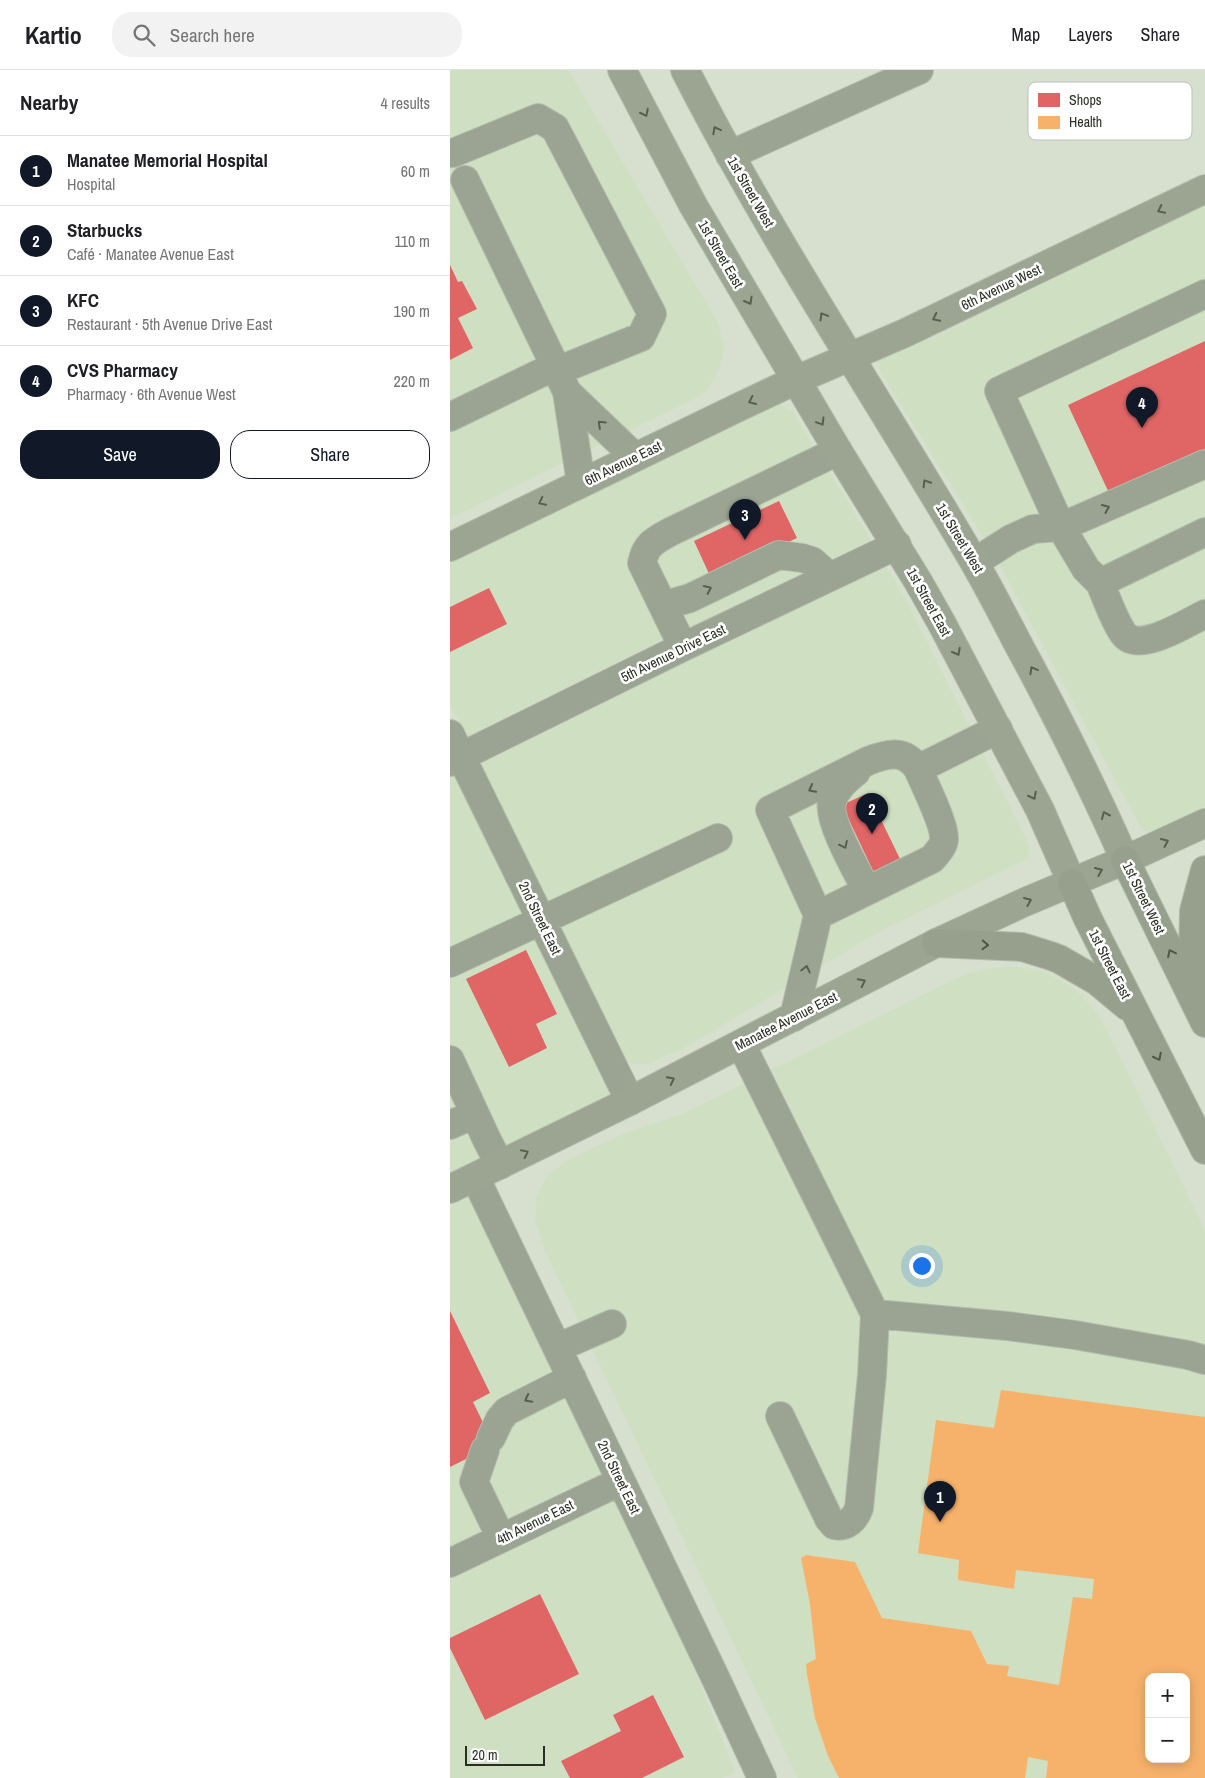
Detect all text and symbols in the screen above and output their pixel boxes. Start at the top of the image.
search box [112,12,462,57]
text: Kartio [25,19,82,51]
icon: search [130,21,158,49]
text: Search here [170,22,255,48]
text: Map [1012,22,1040,47]
text: Layers [1068,22,1113,47]
text: Share [1141,22,1180,47]
legend [1028,82,1192,140]
text: Nearby [20,88,78,117]
text: Shops [1069,91,1102,109]
text: 4 results [380,92,430,114]
one-way arrow [639,108,649,117]
text: Health [1069,113,1102,131]
one-way arrow [712,126,722,135]
text: Manatee Memorial Hospital [67,147,268,173]
street label: 1st Street West [724,154,778,230]
text: 1 [32,160,40,182]
text: 60 m [401,160,430,182]
text: Hospital [67,173,115,195]
one-way arrow [1157,204,1166,214]
text: Starbucks [67,217,142,243]
street label: 1st Street East [694,217,748,291]
text: 2 [32,230,40,252]
text: 110 m [394,230,430,252]
text: Café · Manatee Avenue East [67,243,234,265]
street label: 6th Avenue West [958,260,1044,314]
text: KFC [67,287,99,313]
one-way arrow [742,296,752,305]
text: 3 [32,300,40,322]
text: 190 m [394,300,430,322]
one-way arrow [820,312,830,321]
one-way arrow [932,312,941,322]
text: Restaurant · 5th Avenue Drive East [67,313,272,335]
text: CVS Pharmacy [67,357,178,383]
text: 4 [32,370,40,392]
text: 220 m [394,370,430,392]
text: Pharmacy · 6th Avenue West [67,383,236,405]
pin: 4 [1126,387,1158,428]
one-way arrow [748,395,757,405]
one-way arrow [814,417,824,426]
one-way arrow [598,421,607,430]
button: Save [20,430,220,479]
button: Share [230,430,430,479]
street label: 6th Avenue East [582,437,664,489]
one-way arrow [923,480,933,489]
one-way arrow [538,496,547,506]
pin: 3 [729,499,761,540]
street label: 1st Street West [932,500,988,576]
one-way arrow [1101,503,1110,514]
street label: 1st Street East [903,565,955,639]
one-way arrow [703,585,712,595]
street label: 5th Avenue Drive East [618,620,728,686]
one-way arrow [951,647,961,656]
one-way arrow [1029,666,1039,675]
one-way arrow [809,783,818,793]
one-way arrow [1027,791,1037,800]
pin: 2 [856,793,888,834]
one-way arrow [1101,811,1112,820]
one-way arrow [1160,837,1169,848]
one-way arrow [838,840,849,849]
street label: 1st Street West [1119,859,1169,937]
one-way arrow [1094,867,1103,878]
street label: 2nd Street East [515,878,565,958]
one-way arrow [1023,897,1032,907]
street label: 1st Street East [1085,926,1135,1002]
one-way arrow [981,940,989,951]
one-way arrow [1167,949,1177,958]
one-way arrow [800,965,811,974]
one-way arrow [857,978,866,988]
street label: Manatee Avenue East [732,988,840,1054]
one-way arrow [1152,1052,1162,1061]
one-way arrow [665,1076,674,1086]
one-way arrow [520,1148,529,1159]
your location [909,1253,935,1279]
one-way arrow [524,1393,533,1403]
street label: 2nd Street East [594,1437,644,1517]
pin: 1 [924,1481,956,1522]
street label: 4th Avenue East [494,1496,576,1548]
map controls [1145,1673,1190,1763]
button: + [1145,1673,1190,1718]
button: − [1145,1718,1190,1763]
scale bar [465,1743,545,1766]
text: 20 m [472,1746,498,1764]

